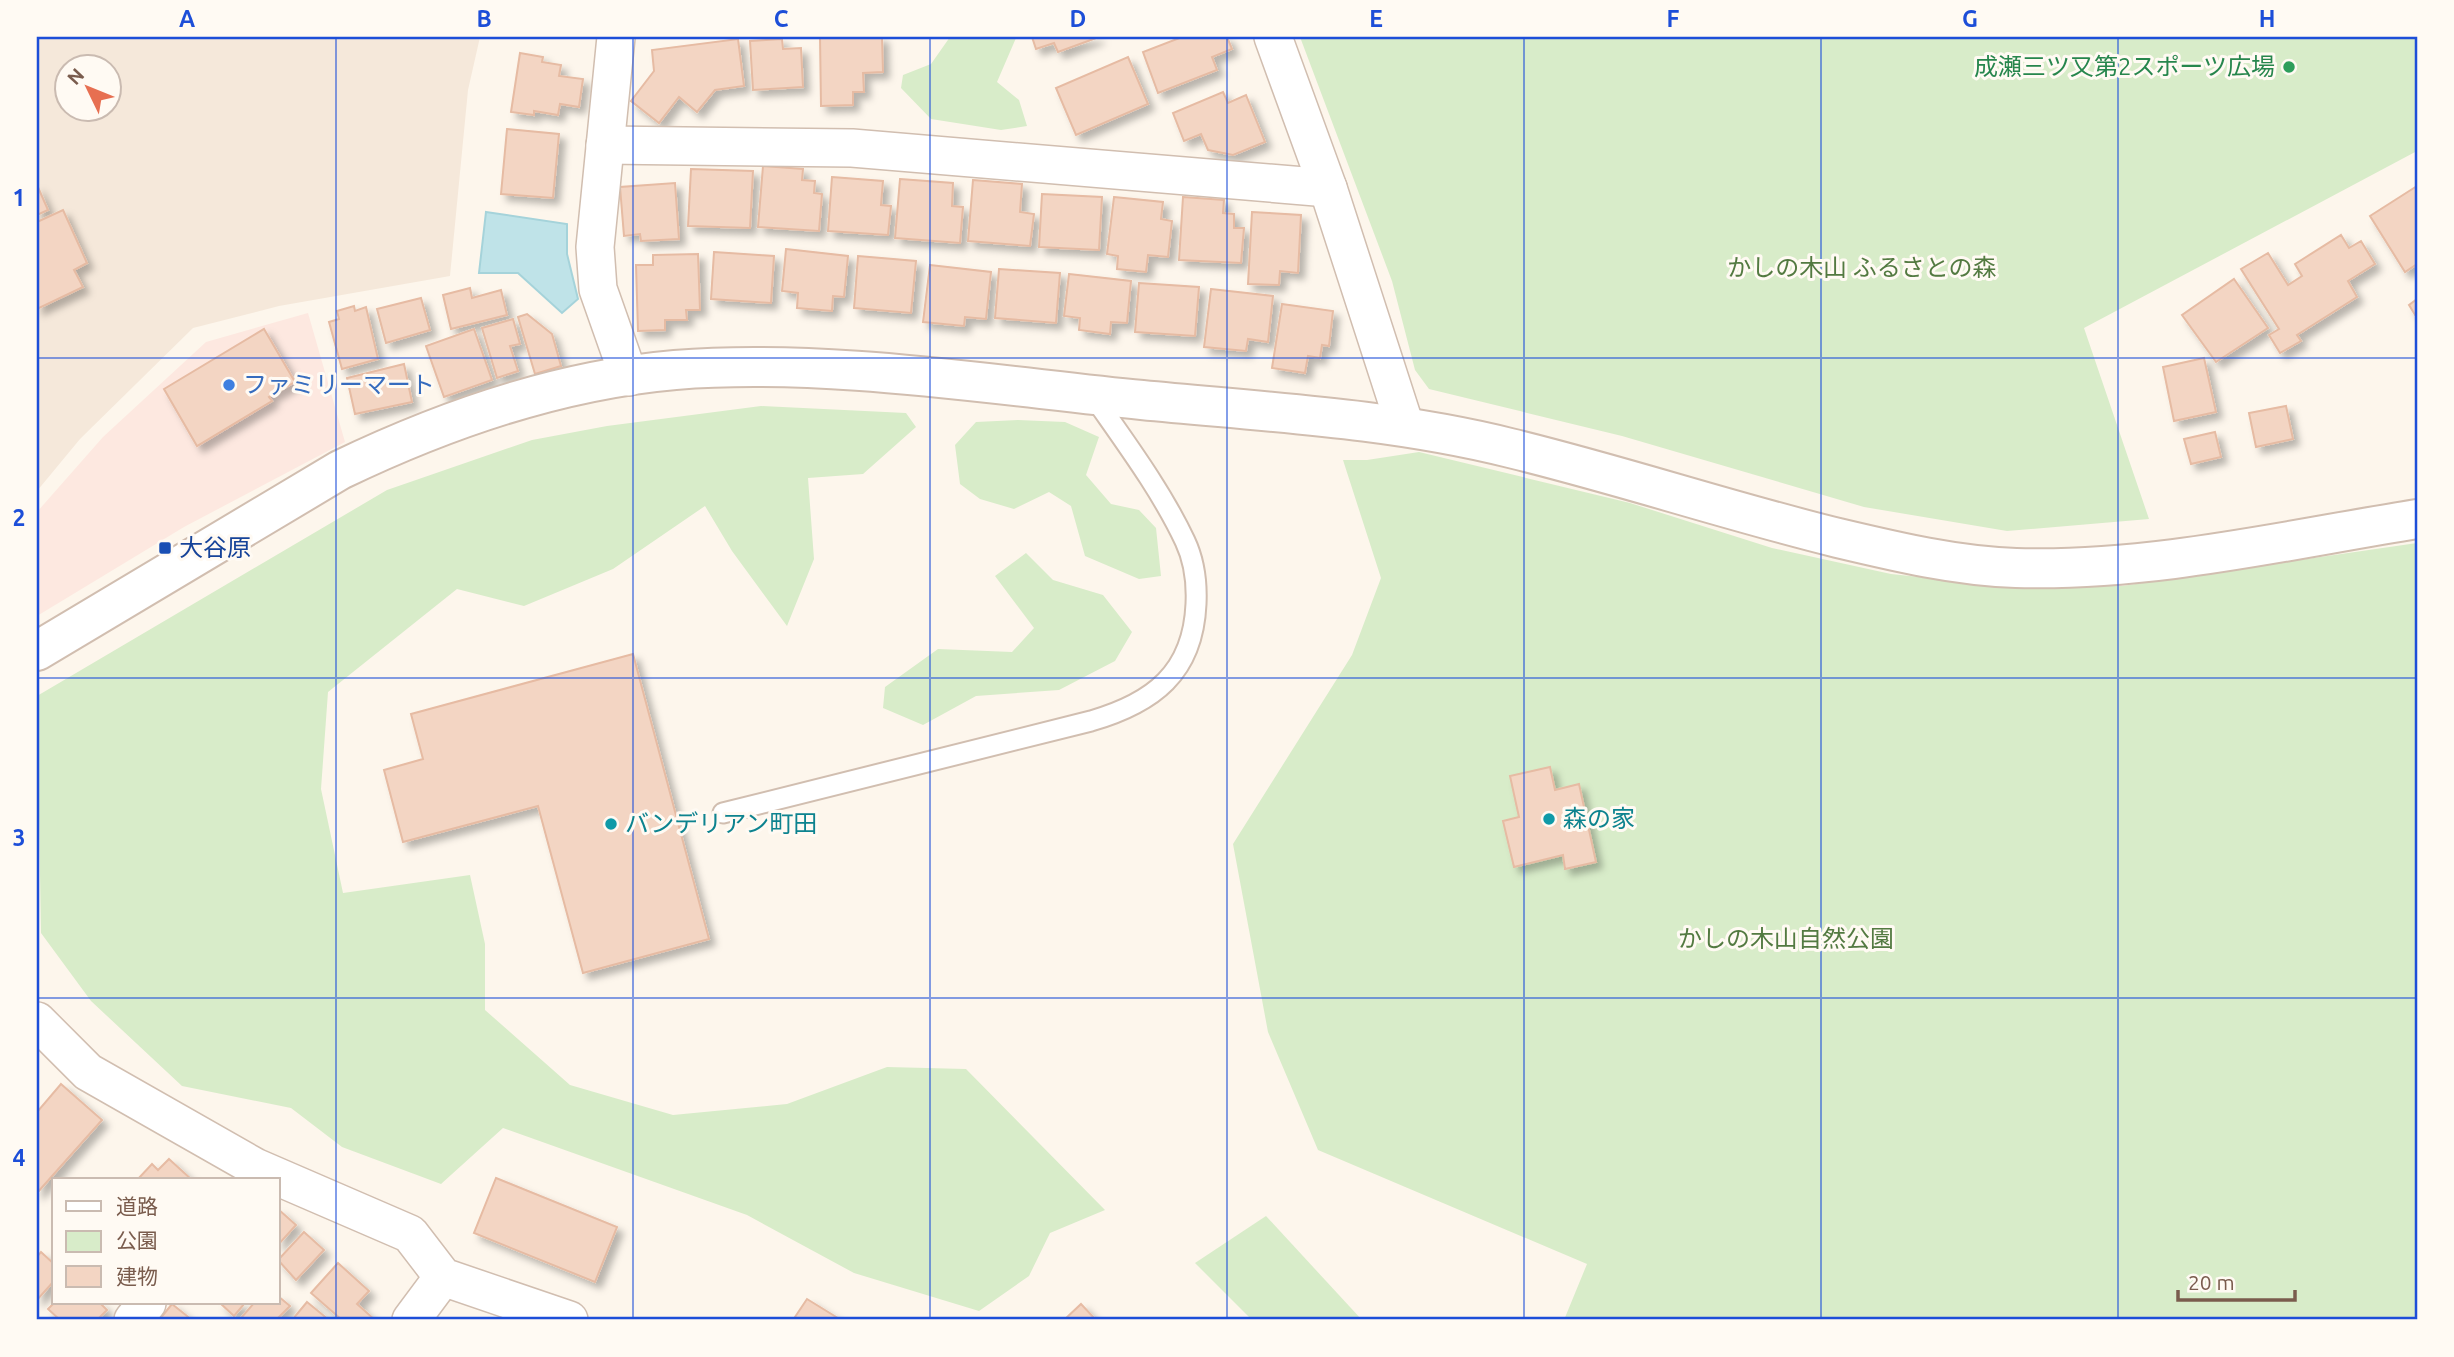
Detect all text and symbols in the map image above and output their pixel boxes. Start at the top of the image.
text: A [179,6,195,31]
text: B [476,6,492,31]
text: C [774,6,789,31]
text: D [1070,6,1086,31]
text: E [1369,6,1383,31]
text: F [1667,6,1680,31]
text: G [1962,6,1978,31]
text: H [2259,6,2275,31]
north arrow [52,52,122,122]
place label: 成瀬三ツ又第2スポーツ広場 [1974,53,2275,80]
marker: 成瀬三ツ又第2スポーツ広場 [2281,59,2297,75]
text: N [63,64,88,89]
text: 1 [13,185,25,210]
park label: かしの木山 ふるさとの森 [1727,254,1997,281]
place label: ファミリーマート [243,371,435,398]
marker: ファミリーマート [221,377,237,393]
text: 2 [13,505,25,530]
place label: 大谷原 [179,534,251,561]
marker: 大谷原 [157,540,173,556]
place label: 森の家 [1563,805,1635,832]
place label: バンデリアン町田 [625,810,817,837]
marker: 森の家 [1541,811,1557,827]
marker: バンデリアン町田 [603,816,619,832]
text: 3 [13,825,25,850]
park label: かしの木山自然公園 [1678,925,1894,952]
text: 4 [13,1145,26,1170]
legend [52,1178,280,1304]
text: 道路 [116,1194,158,1218]
text: 公園 [116,1228,158,1252]
scale bar [2178,1259,2295,1303]
text: 建物 [116,1264,158,1288]
text: 20 m [2188,1270,2235,1294]

